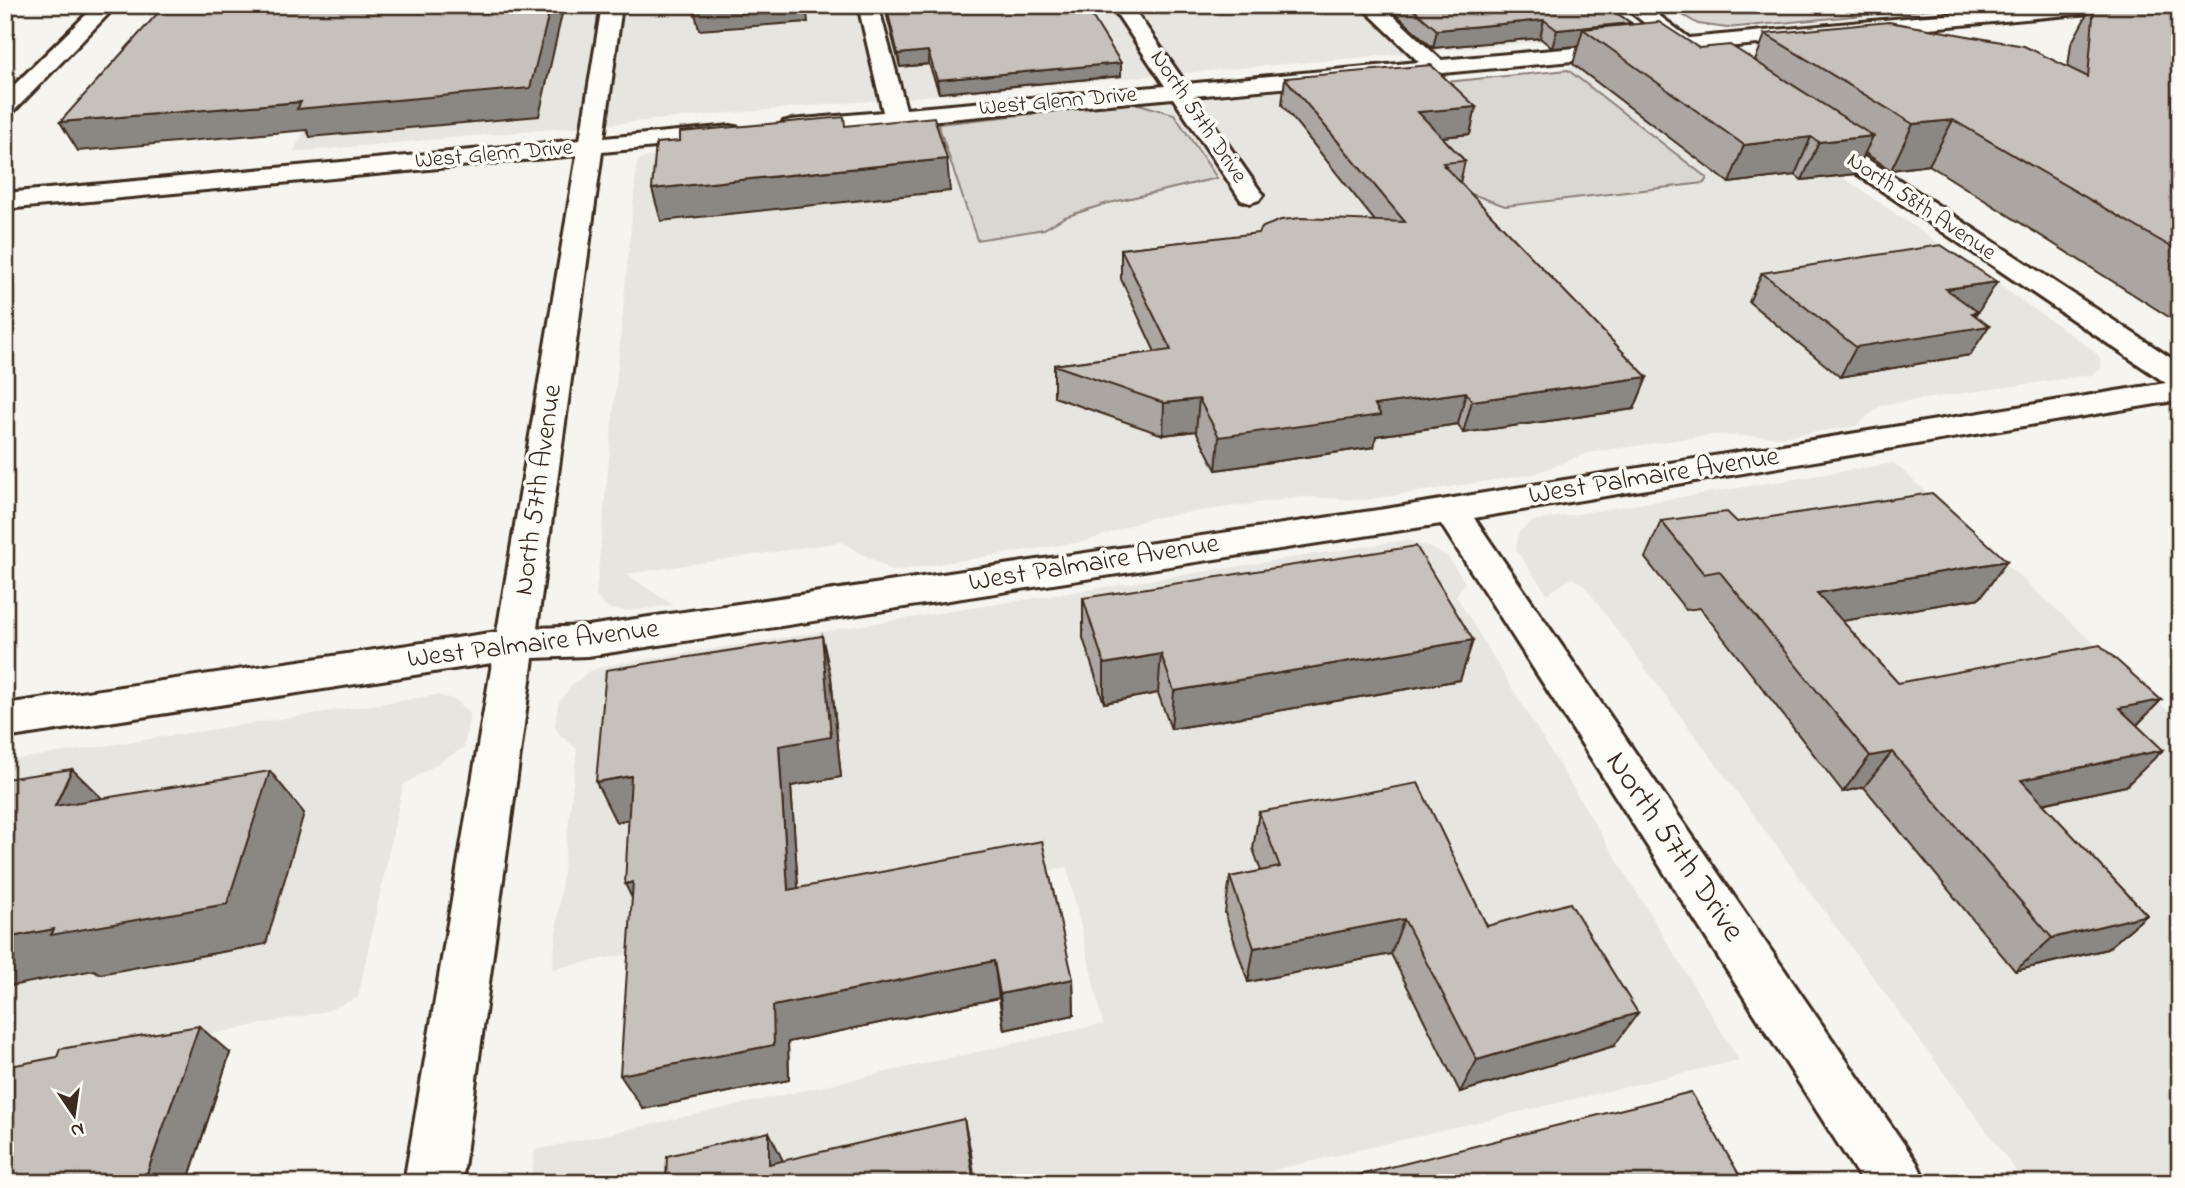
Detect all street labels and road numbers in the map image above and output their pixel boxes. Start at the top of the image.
street label: North 57th Drive [1141,44,1255,191]
street label: West Glenn Drive [978,79,1139,125]
street label: West Glenn Drive [414,132,575,178]
street label: North 58th Avenue [1840,145,2003,270]
street label: North 57th Avenue [504,381,574,598]
street label: West Palmaire Avenue [1526,437,1783,517]
street label: West Palmaire Avenue [966,524,1223,604]
street label: West Palmaire Avenue [405,609,662,681]
street label: North 57th Drive [1592,742,1756,952]

